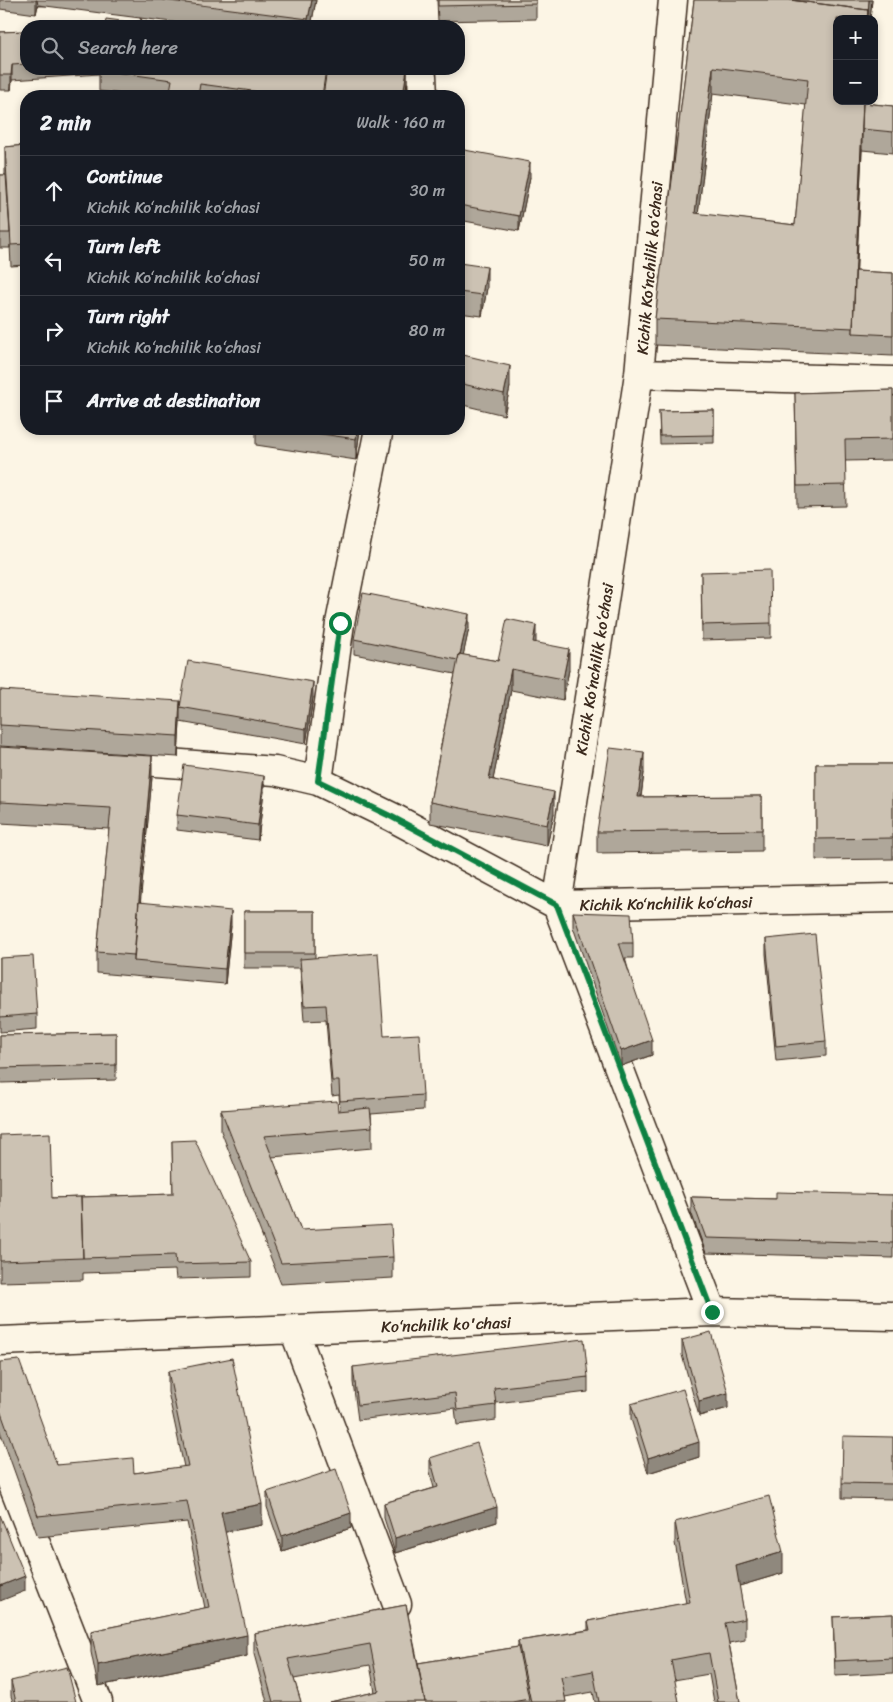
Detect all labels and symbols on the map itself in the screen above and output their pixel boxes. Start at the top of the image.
street label: Kichik Ko‘nchilik ko‘chasi [627,180,672,356]
street label: Kichik Ko‘nchilik ko‘chasi [567,581,622,757]
route start [329,612,352,635]
street label: Kichik Koʻnchilik koʻchasi [579,887,753,920]
route end [701,1301,724,1324]
street label: Ko‘nchilik ko'chasi [380,1308,512,1341]

